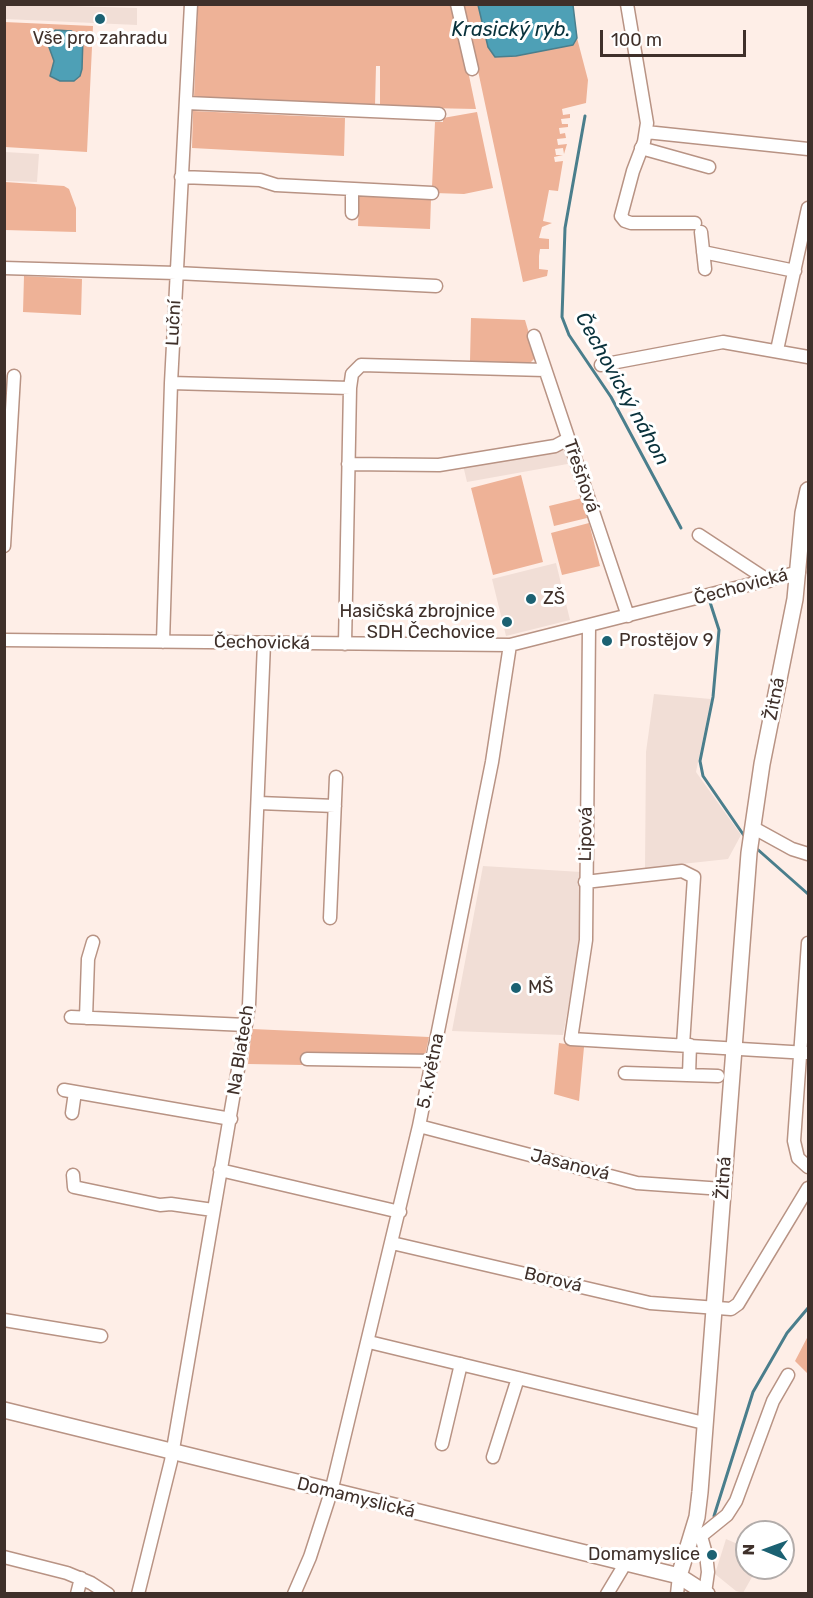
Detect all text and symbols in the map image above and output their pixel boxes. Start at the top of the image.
marker: Vše pro zahradu [93,12,107,26]
water label: Krasický ryb. [451,18,571,42]
scale bar [603,18,748,56]
place label: Vše pro zahradu [33,28,167,50]
text: 100 m [611,29,662,51]
street label: Luční [162,300,186,346]
water label: Čechovický náhon [570,308,674,470]
street label: Třešňová [558,437,604,515]
street label: Čechovická [692,564,790,610]
place label: ZŠ [543,588,565,610]
marker: ZŠ [524,592,538,606]
place label: Hasičská zbrojnice SDH Čechovice [339,601,495,644]
marker: Hasičská zbrojnice SDH Čechovice [500,615,514,629]
place label: Prostějov 9 [619,630,713,652]
street label: Čechovická [214,631,310,655]
marker: Prostějov 9 [600,634,614,648]
street label: Žitná [760,676,790,722]
street label: Lipová [575,806,597,862]
place label: MŠ [528,977,553,999]
marker: MŠ [509,981,523,995]
street label: Na Blatech [223,1003,259,1097]
street label: 5. května [413,1031,449,1111]
street label: Jasanová [528,1145,612,1185]
street label: Žitná [712,1156,736,1200]
street label: Borová [522,1263,584,1297]
street label: Domamyslická [295,1473,417,1523]
north arrow [735,1520,795,1580]
place label: Domamyslice [588,1544,700,1566]
text: N [739,1544,758,1556]
marker: Domamyslice [705,1548,719,1562]

